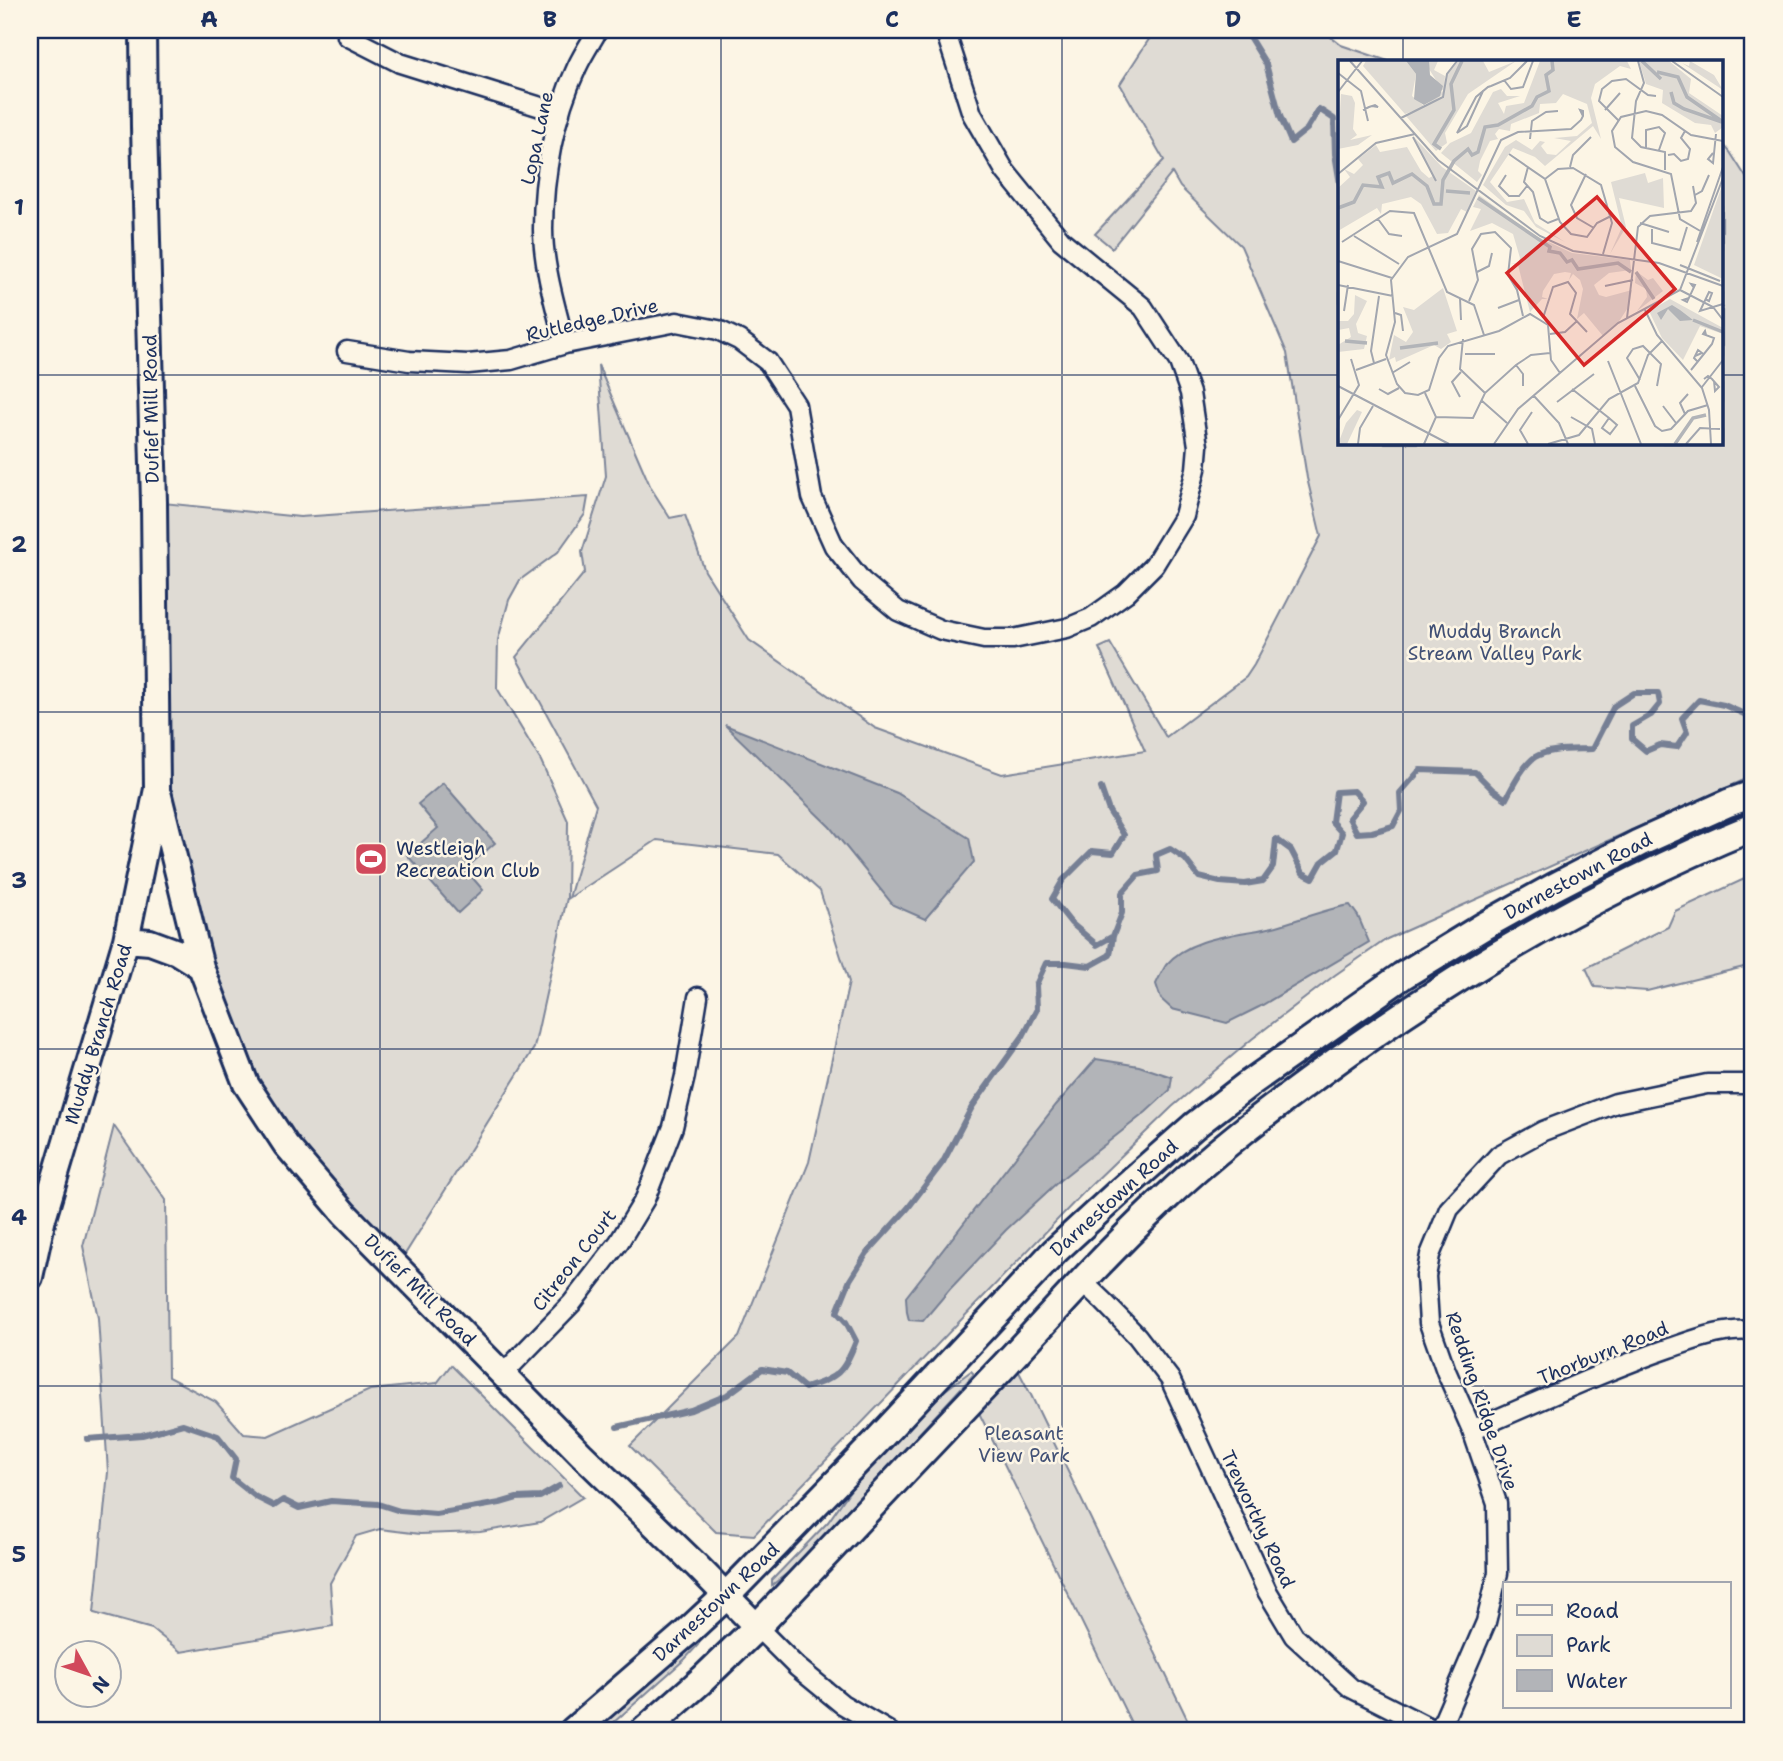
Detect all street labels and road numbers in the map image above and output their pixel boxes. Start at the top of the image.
street label: Lopa Lane [515,89,559,187]
street label: Rutledge Drive [523,293,661,347]
street label: Dufief Mill Road [137,334,165,484]
street label: Darnestown Road [1500,826,1656,926]
street label: Muddy Branch Road [59,941,137,1127]
street label: Darnestown Road [1045,1134,1183,1262]
street label: Citreon Court [526,1204,622,1316]
street label: Dufief Mill Road [358,1228,482,1352]
street label: Redding Ridge Drive [1440,1308,1524,1494]
street label: Thorburn Road [1534,1315,1672,1391]
street label: Treworthy Road [1215,1446,1301,1592]
street label: Darnestown Road [647,1537,785,1667]

